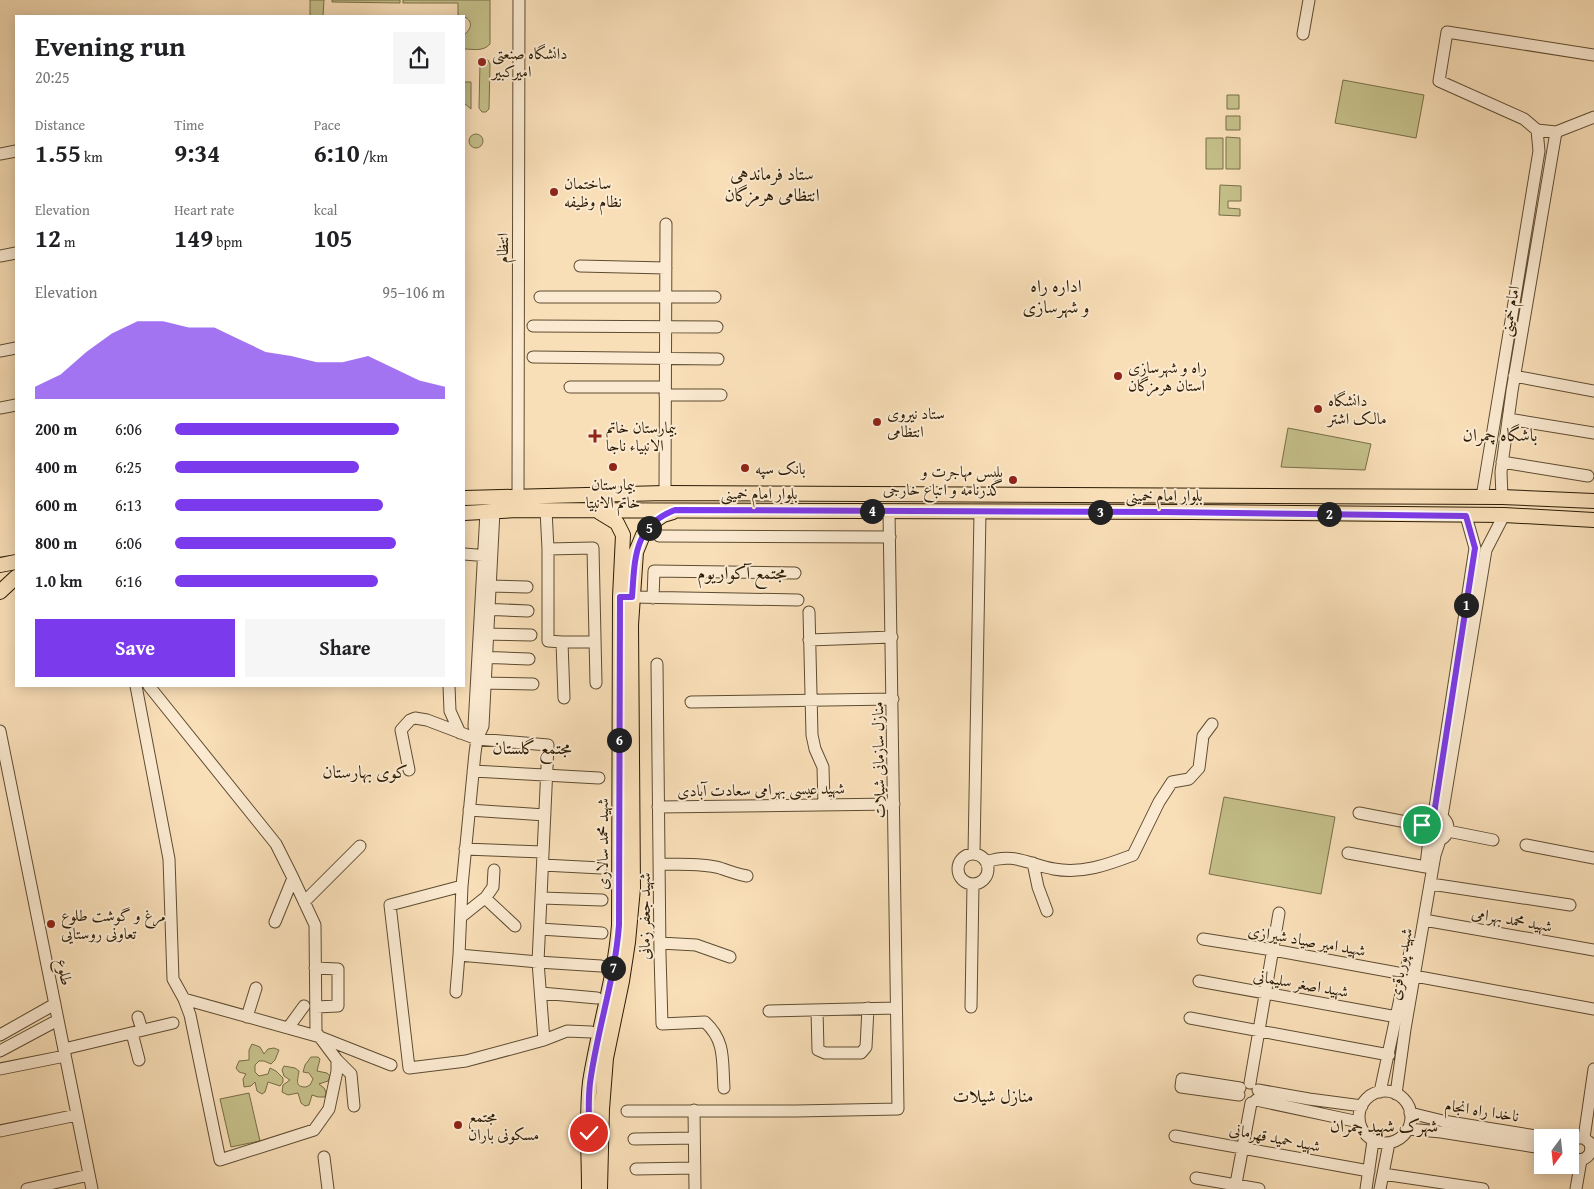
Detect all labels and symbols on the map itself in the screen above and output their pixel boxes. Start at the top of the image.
place label: دانشگاه صنعتی امیرکبیر [490,41,568,83]
marker: دانشگاه صنعتی امیرکبیر [476,56,488,68]
district label: ستاد فرماندهی انتظامی هرمزگان [724,160,820,208]
place label: ساختمان نظام وظیفه [564,171,622,216]
marker: ساختمان نظام وظیفه [548,186,560,198]
street label: انتظام [490,233,517,263]
district label: اداره راه و شهرسازی [1022,272,1090,320]
street label: امام خمینی [1493,284,1528,339]
place label: راه و شهرسازی استان هرمزگان [1128,355,1207,397]
marker: راه و شهرسازی استان هرمزگان [1112,370,1124,382]
place label: دانشگاه مالک اشتر [1326,388,1387,430]
place label: ستاد نیروی انتظامی [887,401,945,443]
marker: دانشگاه مالک اشتر [1312,403,1324,415]
place label: بیمارستان خاتم الانبیاء ناجا [606,415,677,457]
marker: ستاد نیروی انتظامی [871,416,883,428]
district label: باشگاه چمران [1463,421,1537,448]
marker: بیمارستان خاتم الانبیاء ناجا [588,429,602,443]
place label: بانک سپه [755,456,805,480]
place label: پلیس مهاجرت و گذرنامه و اتباع خارجى [883,459,1004,503]
marker: بیمارستان خاتم الانبیا [607,461,619,473]
marker: بانک سپه [739,462,751,474]
place label: بیمارستان خاتم الانبیا [586,472,640,517]
marker: پلیس مهاجرت و گذرنامه و اتباع خارجى [1007,474,1019,486]
street label: بلوار امام خمینی [721,481,797,508]
street label: بلوار امام خمینی [1126,483,1202,510]
pin: 4 [860,498,884,524]
pin: 3 [1088,500,1112,524]
pin: 2 [1316,502,1342,526]
pin: 5 [636,516,662,540]
district label: مجتمع آکواریوم [697,559,787,589]
pin: 1 [1454,592,1478,618]
street label: منازل سازمانی شیلات [865,702,891,818]
pin: 6 [606,728,632,752]
district label: مجتمع گلستان [492,734,572,764]
district label: کوی بهارستان [322,758,408,785]
street label: شهید عیسی بهرامی سعادت آبادی [677,776,845,802]
street label: شهید محمد سالاری [590,798,614,890]
pin [1401,804,1443,846]
street label: شهید جعفر زمانی [632,872,656,960]
street label: شهید محمد بهرامی [1470,900,1554,938]
place label: مرغ و گوشت طلوع تعاونی روستایی [61,903,166,945]
marker: مرغ و گوشت طلوع تعاونی روستایی [45,918,57,930]
street label: شهید امیر صیاد شیرازی [1246,918,1368,962]
street label: شهید پورباقری [1382,926,1418,1002]
pin: 7 [600,956,626,980]
street label: طلوع [49,957,79,988]
street label: شهید اصغر سلیمانی [1251,963,1351,1003]
district label: منازل شیلات [952,1082,1034,1109]
street label: ناخدا راه انجام [1443,1092,1521,1131]
place label: مجتمع مسکونی باران [468,1104,539,1146]
pin [568,1112,610,1154]
district label: شهرک شهید چمران [1330,1112,1438,1139]
street label: شهید حمید قهرمانی [1227,1116,1323,1158]
marker: مجتمع مسکونی باران [452,1119,464,1131]
north arrow [1534,1129,1579,1174]

